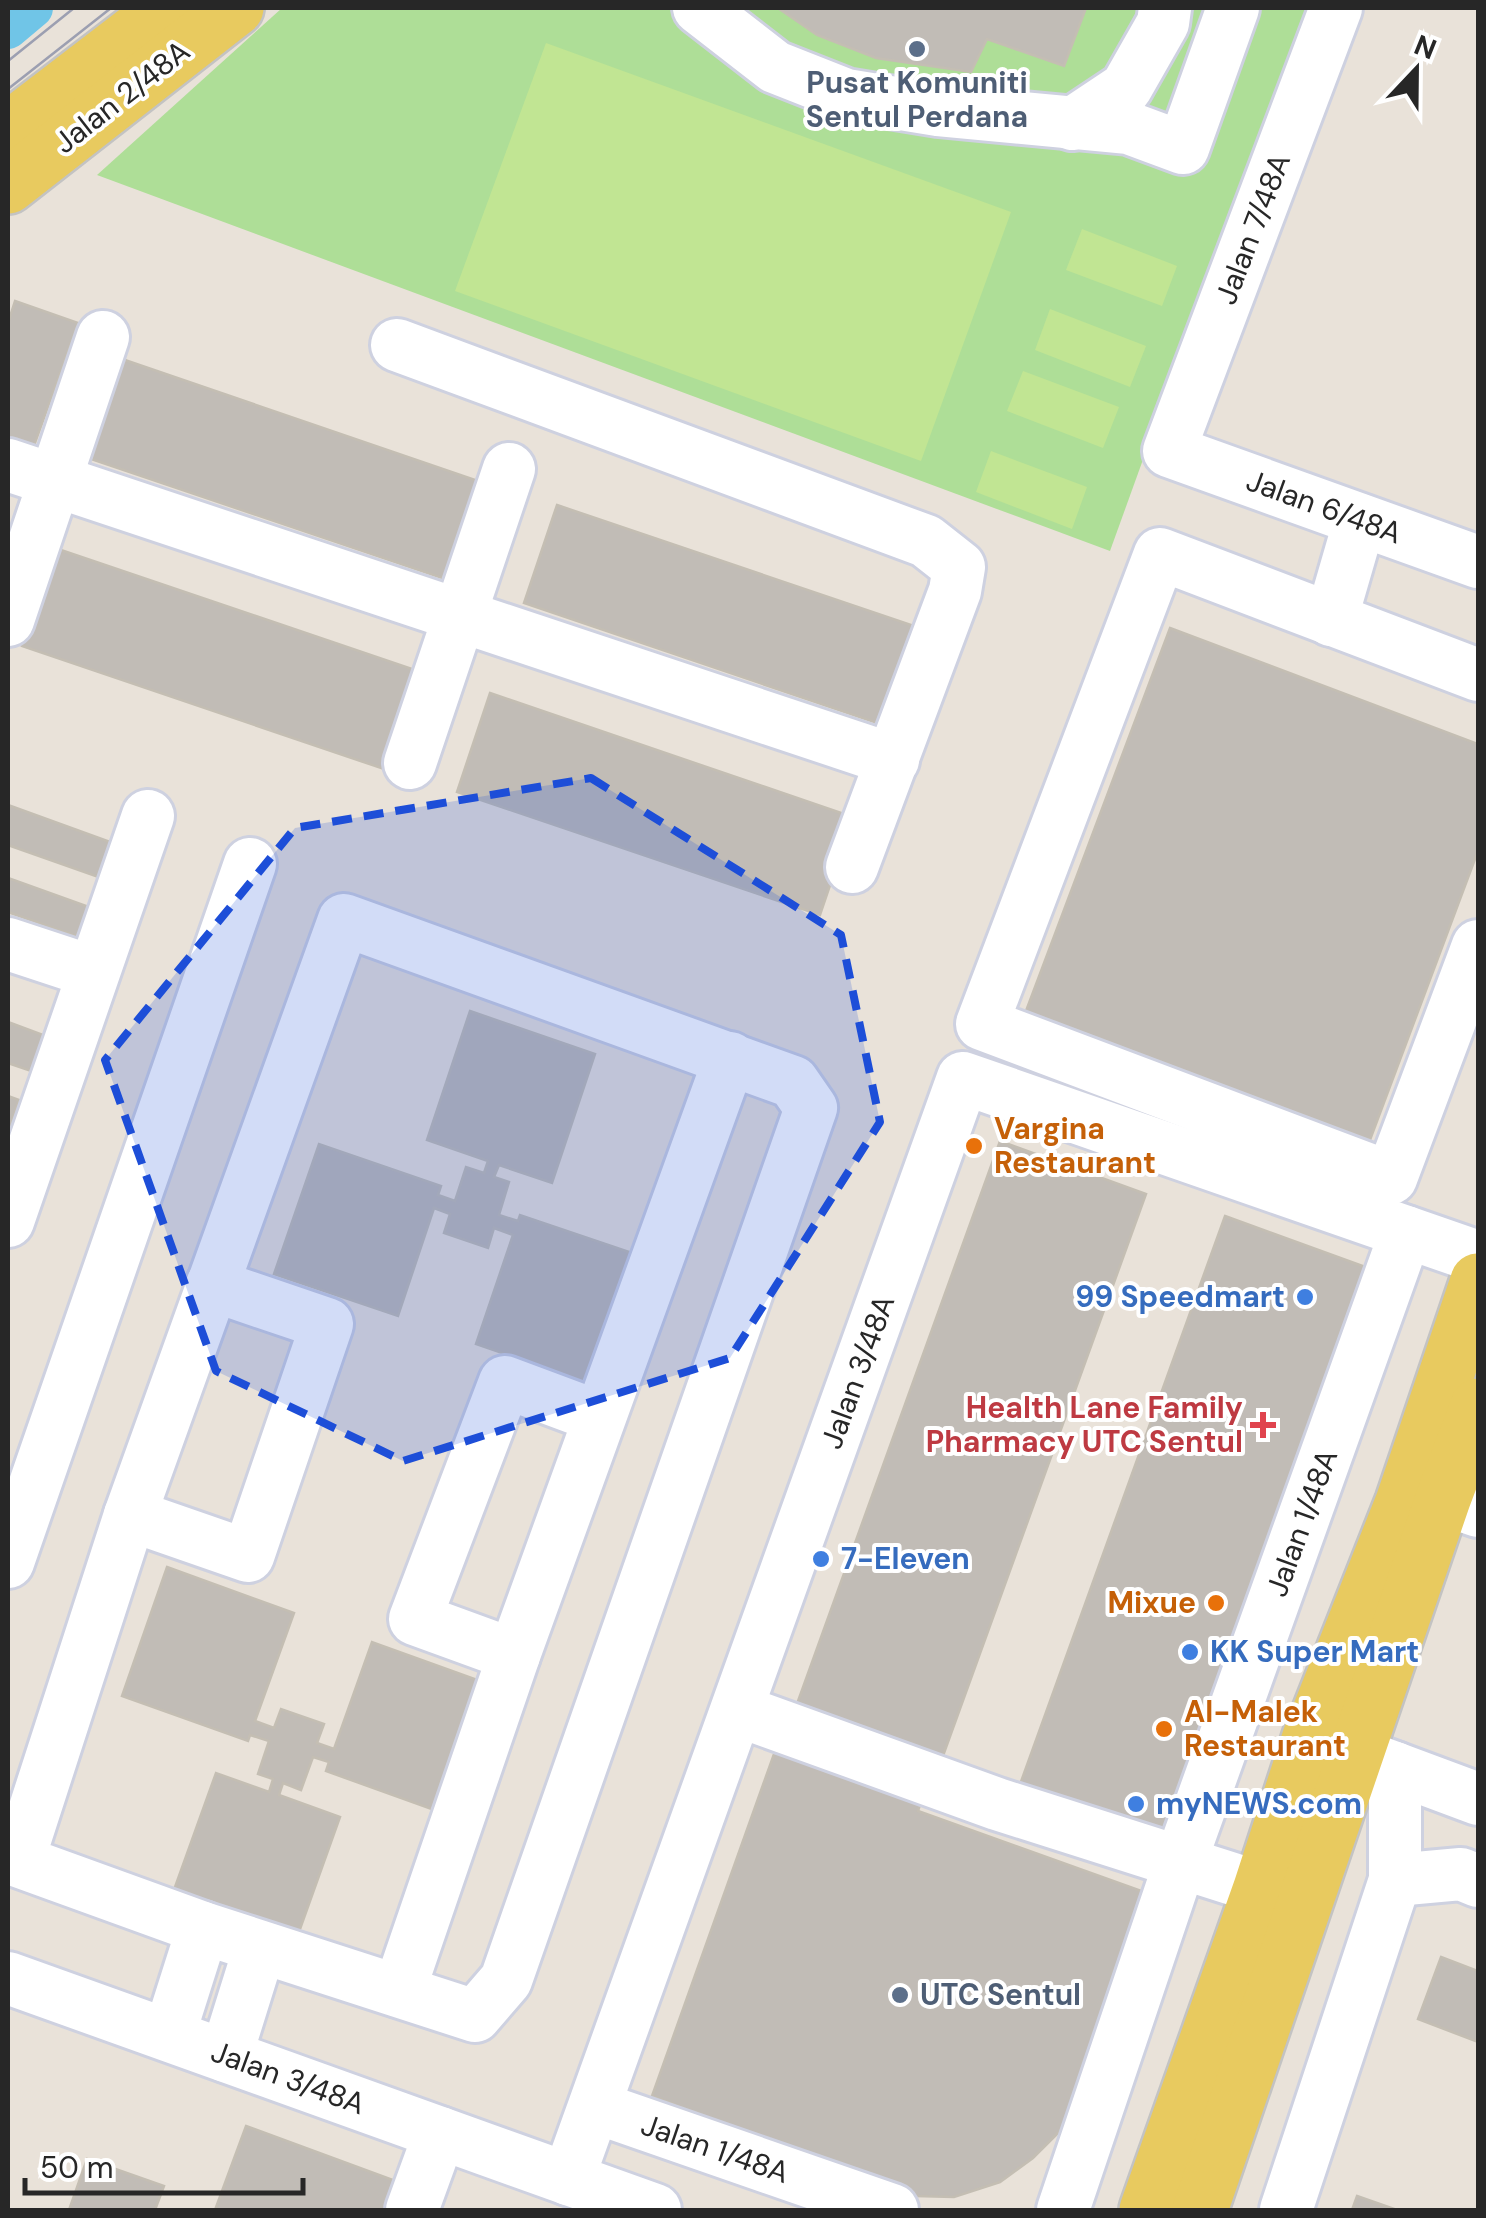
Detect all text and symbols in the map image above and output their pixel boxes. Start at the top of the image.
north arrow [1366,20,1466,120]
text: N [1409,26,1442,68]
street label: Jalan 2/48A [46,31,198,162]
marker: Pusat Komuniti Sentul Perdana [906,38,928,60]
place label: Pusat Komuniti Sentul Perdana [806,63,1028,136]
street label: Jalan 7/48A [1206,148,1299,310]
street label: Jalan 6/48A [1241,460,1407,553]
place label: Vargina Restaurant [994,1109,1156,1182]
marker: Vargina Restaurant [963,1135,985,1157]
place label: 99 Speedmart [1075,1277,1285,1316]
marker: 99 Speedmart [1294,1286,1316,1308]
street label: Jalan 3/48A [812,1289,903,1454]
place label: Health Lane Family Pharmacy UTC Sentul [926,1388,1243,1461]
marker: Health Lane Family Pharmacy UTC Sentul [1252,1414,1274,1436]
street label: Jalan 1/48A [1257,1444,1346,1602]
place label: 7-Eleven [841,1539,970,1578]
marker: 7-Eleven [810,1548,832,1570]
place label: Mixue [1108,1583,1196,1622]
marker: Mixue [1205,1592,1227,1614]
place label: KK Super Mart [1210,1632,1419,1671]
marker: KK Super Mart [1179,1641,1201,1663]
place label: Al-Malek Restaurant [1184,1692,1346,1765]
marker: Al-Malek Restaurant [1153,1718,1175,1740]
place label: myNEWS.com [1156,1784,1362,1823]
marker: myNEWS.com [1125,1793,1147,1815]
place label: UTC Sentul [920,1975,1081,2014]
marker: UTC Sentul [889,1984,911,2006]
street label: Jalan 3/48A [206,2032,371,2123]
street label: Jalan 1/48A [636,2105,794,2192]
scale bar [25,2133,302,2195]
text: 50 m [40,2148,114,2187]

